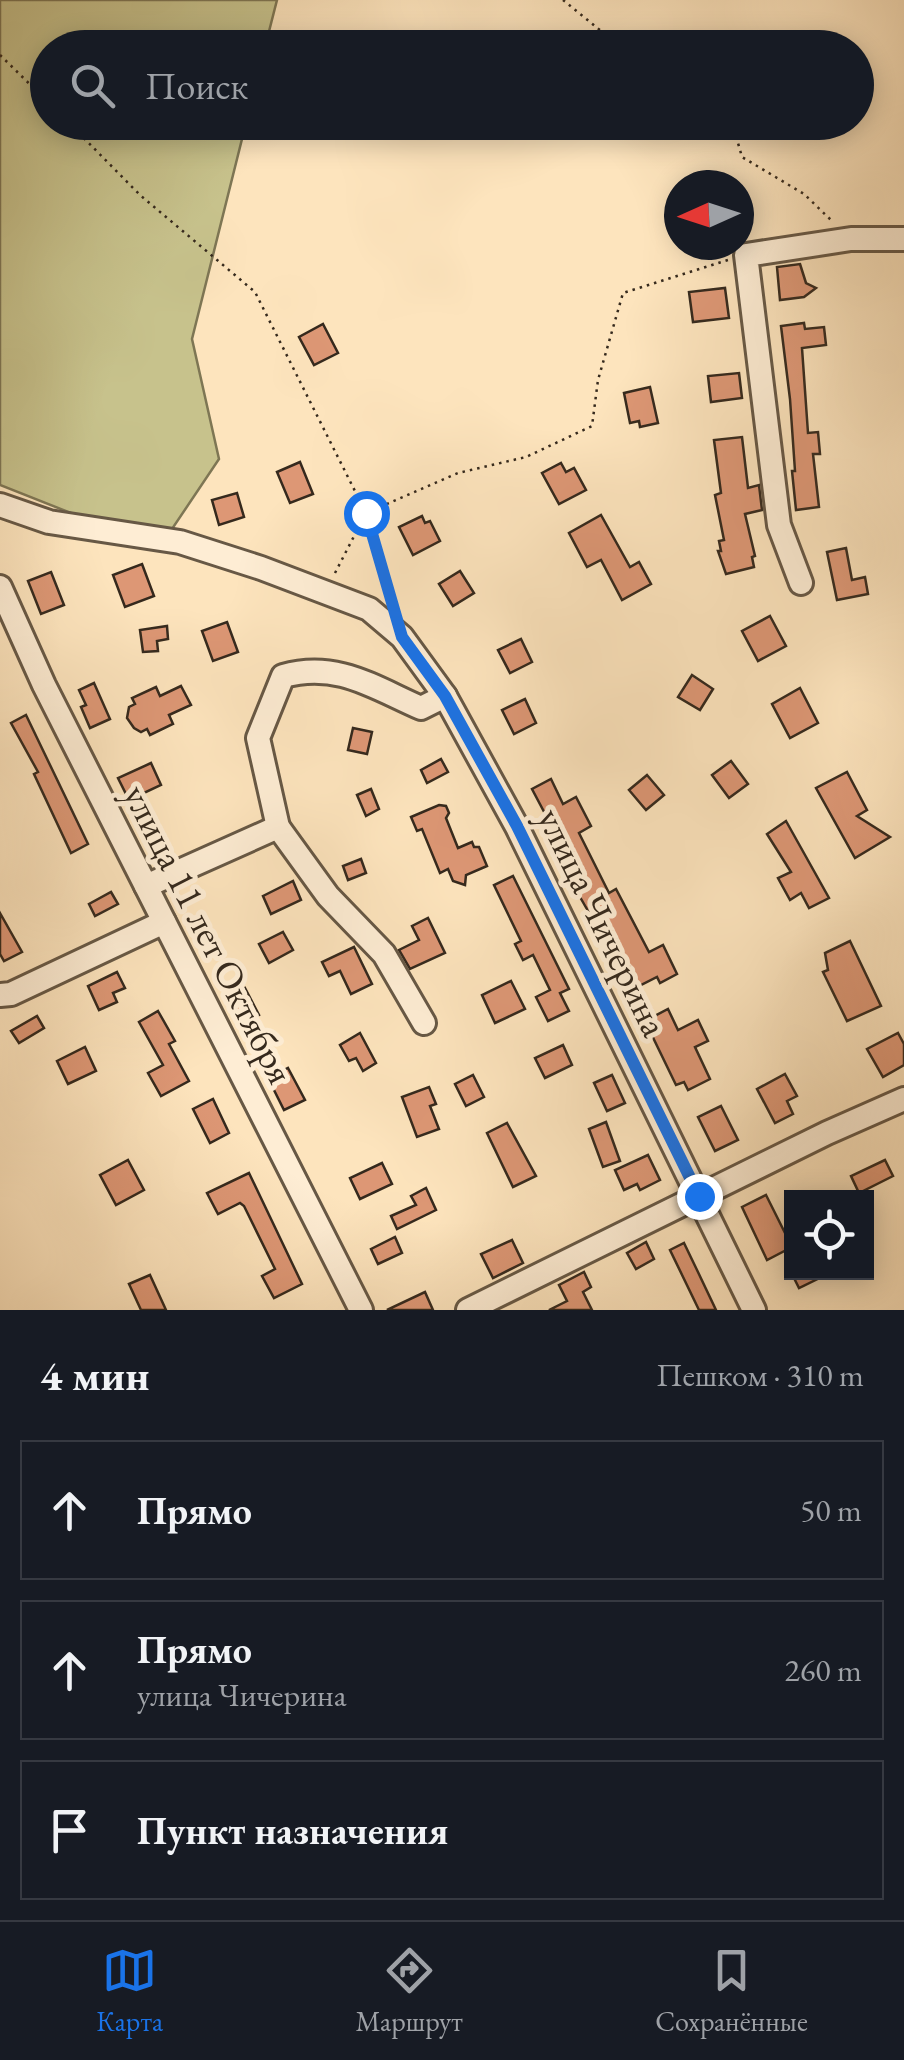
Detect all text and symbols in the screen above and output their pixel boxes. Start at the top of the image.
search box [30,30,874,140]
icon: search [65,58,120,113]
text: Поиск [145,61,248,110]
north arrow [664,170,754,260]
route start [344,491,390,537]
street label: улица 11 лет Октября [113,776,306,1092]
street label: улица Чичерина [527,799,680,1045]
route end [677,1174,723,1220]
map controls [784,1190,874,1280]
button: locate [784,1190,874,1280]
text: 4 мин [40,1348,149,1403]
text: Пешком · 310 m [656,1354,864,1396]
icon: ahead [42,1483,97,1538]
text: Прямо [137,1486,252,1535]
text: 50 m [800,1489,862,1531]
text: Прямо [137,1625,252,1674]
icon: ahead [42,1643,97,1698]
text: 260 m [785,1649,862,1691]
text: улица Чичерина [137,1674,346,1716]
icon: arrive [42,1803,97,1858]
text: Пункт назначения [137,1806,448,1855]
tab: Карта [96,1943,163,2039]
tab: Маршрут [355,1943,463,2039]
tab: Сохранённые [655,1943,808,2039]

